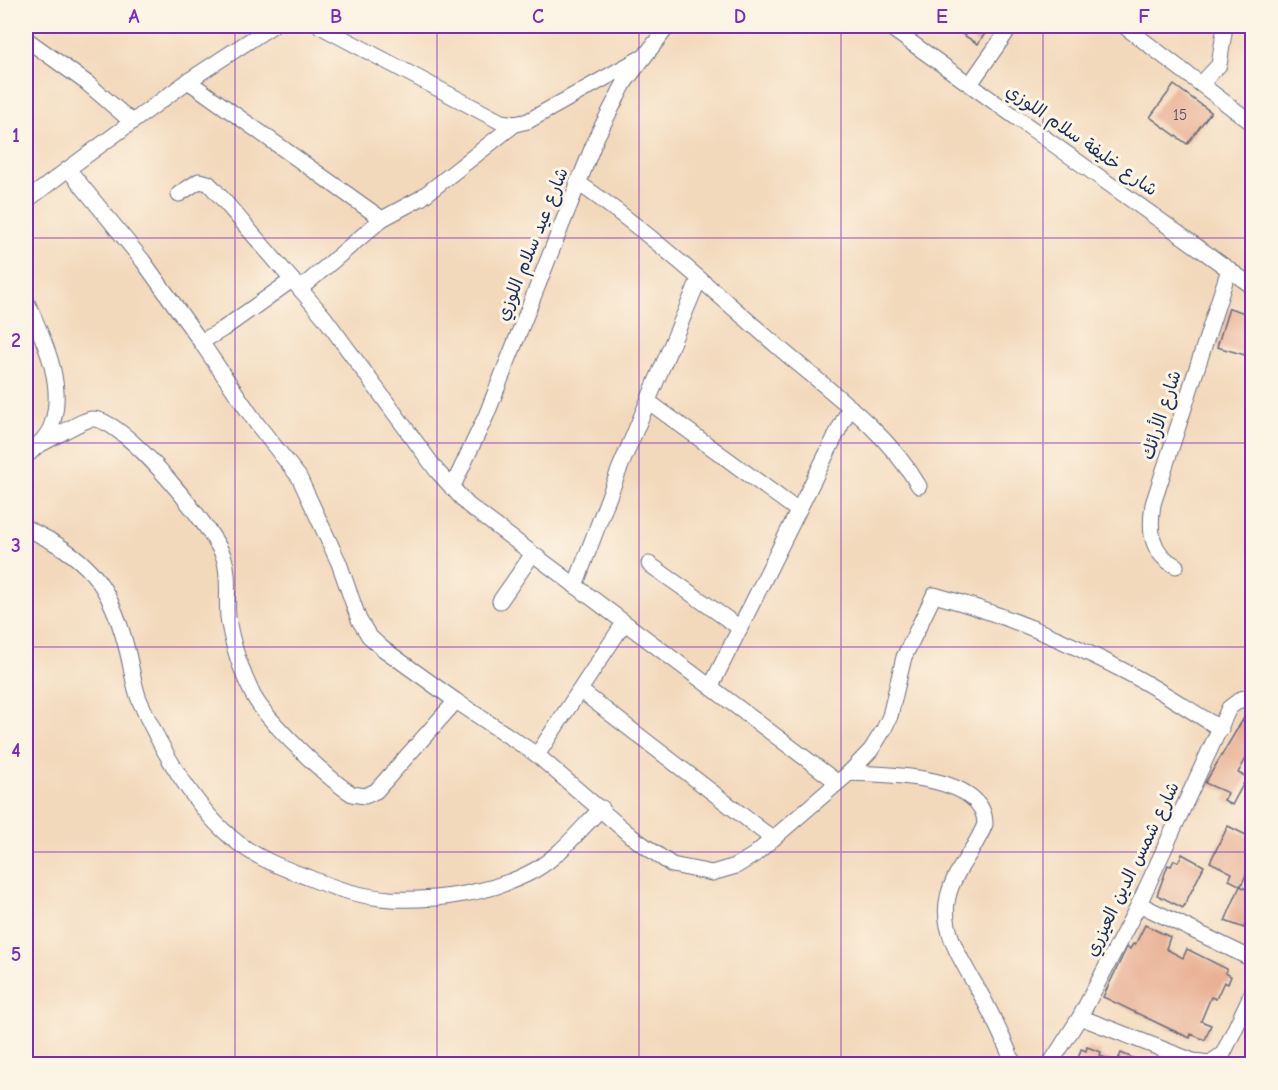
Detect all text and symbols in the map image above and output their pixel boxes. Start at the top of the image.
text: A [128,5,140,28]
text: B [330,5,342,28]
text: C [532,5,544,28]
text: D [734,5,746,28]
text: E [936,5,948,28]
text: F [1138,5,1150,28]
street label: شارع خليفة سلام اللوزي [1000,80,1161,203]
house number: 15 [1173,106,1187,124]
text: 1 [12,124,20,147]
street label: شارع عيد سلام اللوزي [492,165,576,325]
text: 2 [11,329,21,352]
street label: شارع الأرائك [1135,367,1187,463]
text: 3 [11,534,21,557]
text: 4 [11,739,21,762]
street label: شارع شمس الدين العيزري [1081,778,1186,961]
text: 5 [11,943,21,966]

